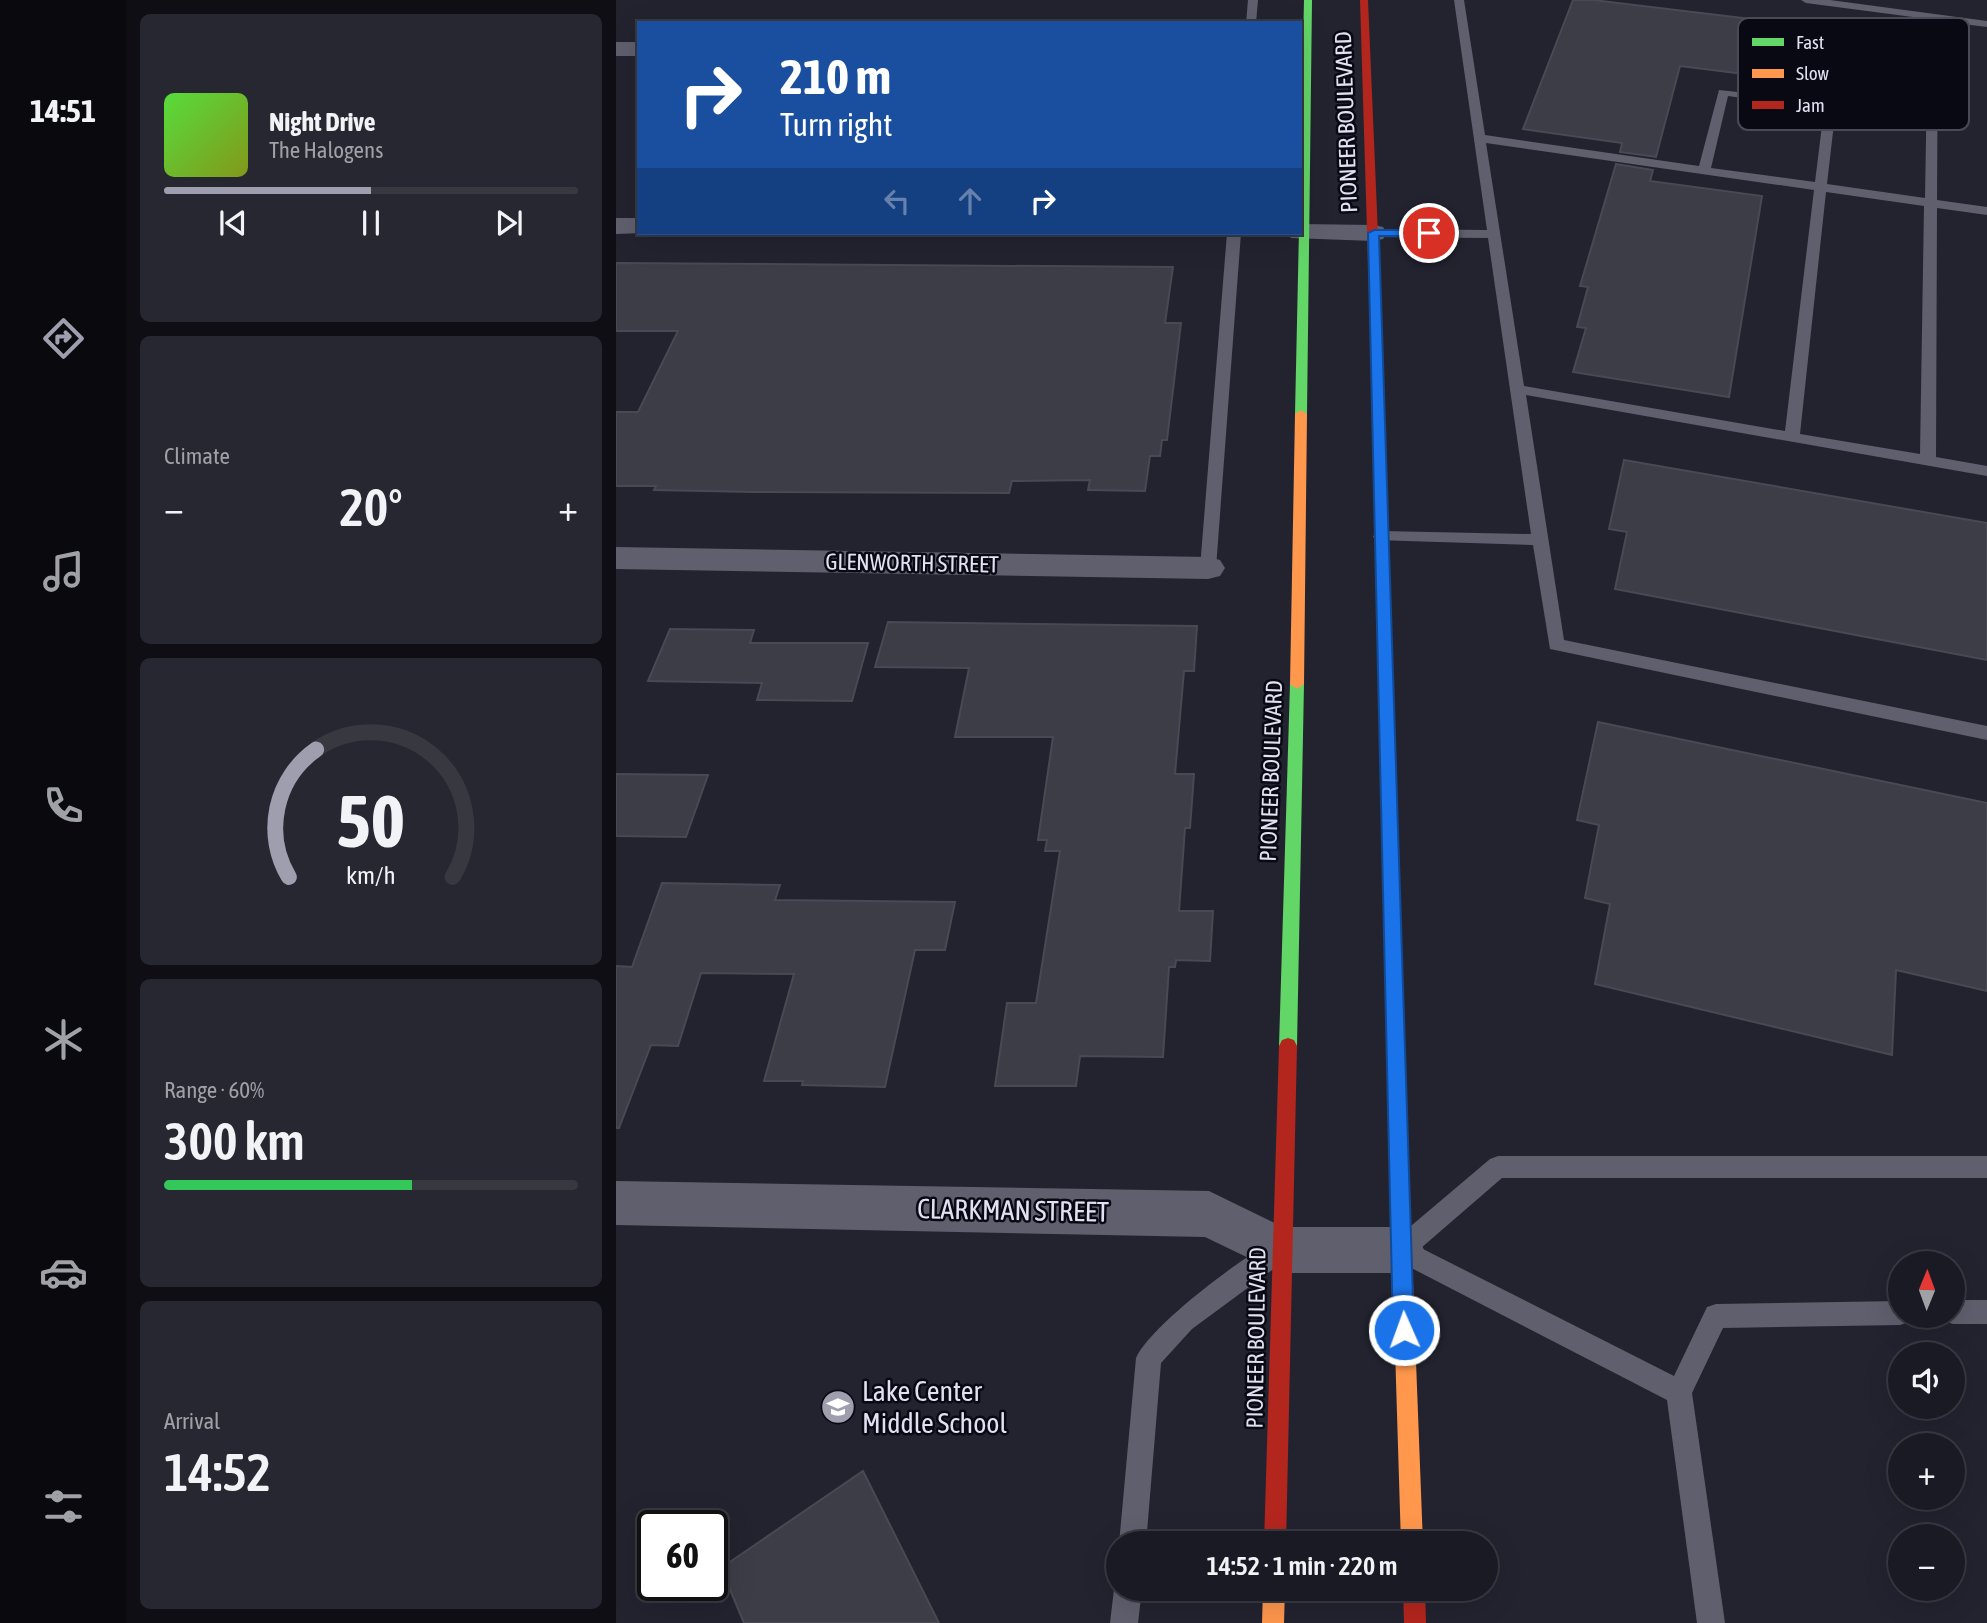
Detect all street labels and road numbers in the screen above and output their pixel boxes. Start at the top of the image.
street label: PIONEER BOULEVARD [1330,31,1362,213]
street label: GLENWORTH STREET [825,548,999,578]
street label: PIONEER BOULEVARD [1255,680,1287,862]
street label: CLARKMAN STREET [917,1192,1109,1228]
street label: PIONEER BOULEVARD [1241,1247,1271,1429]

